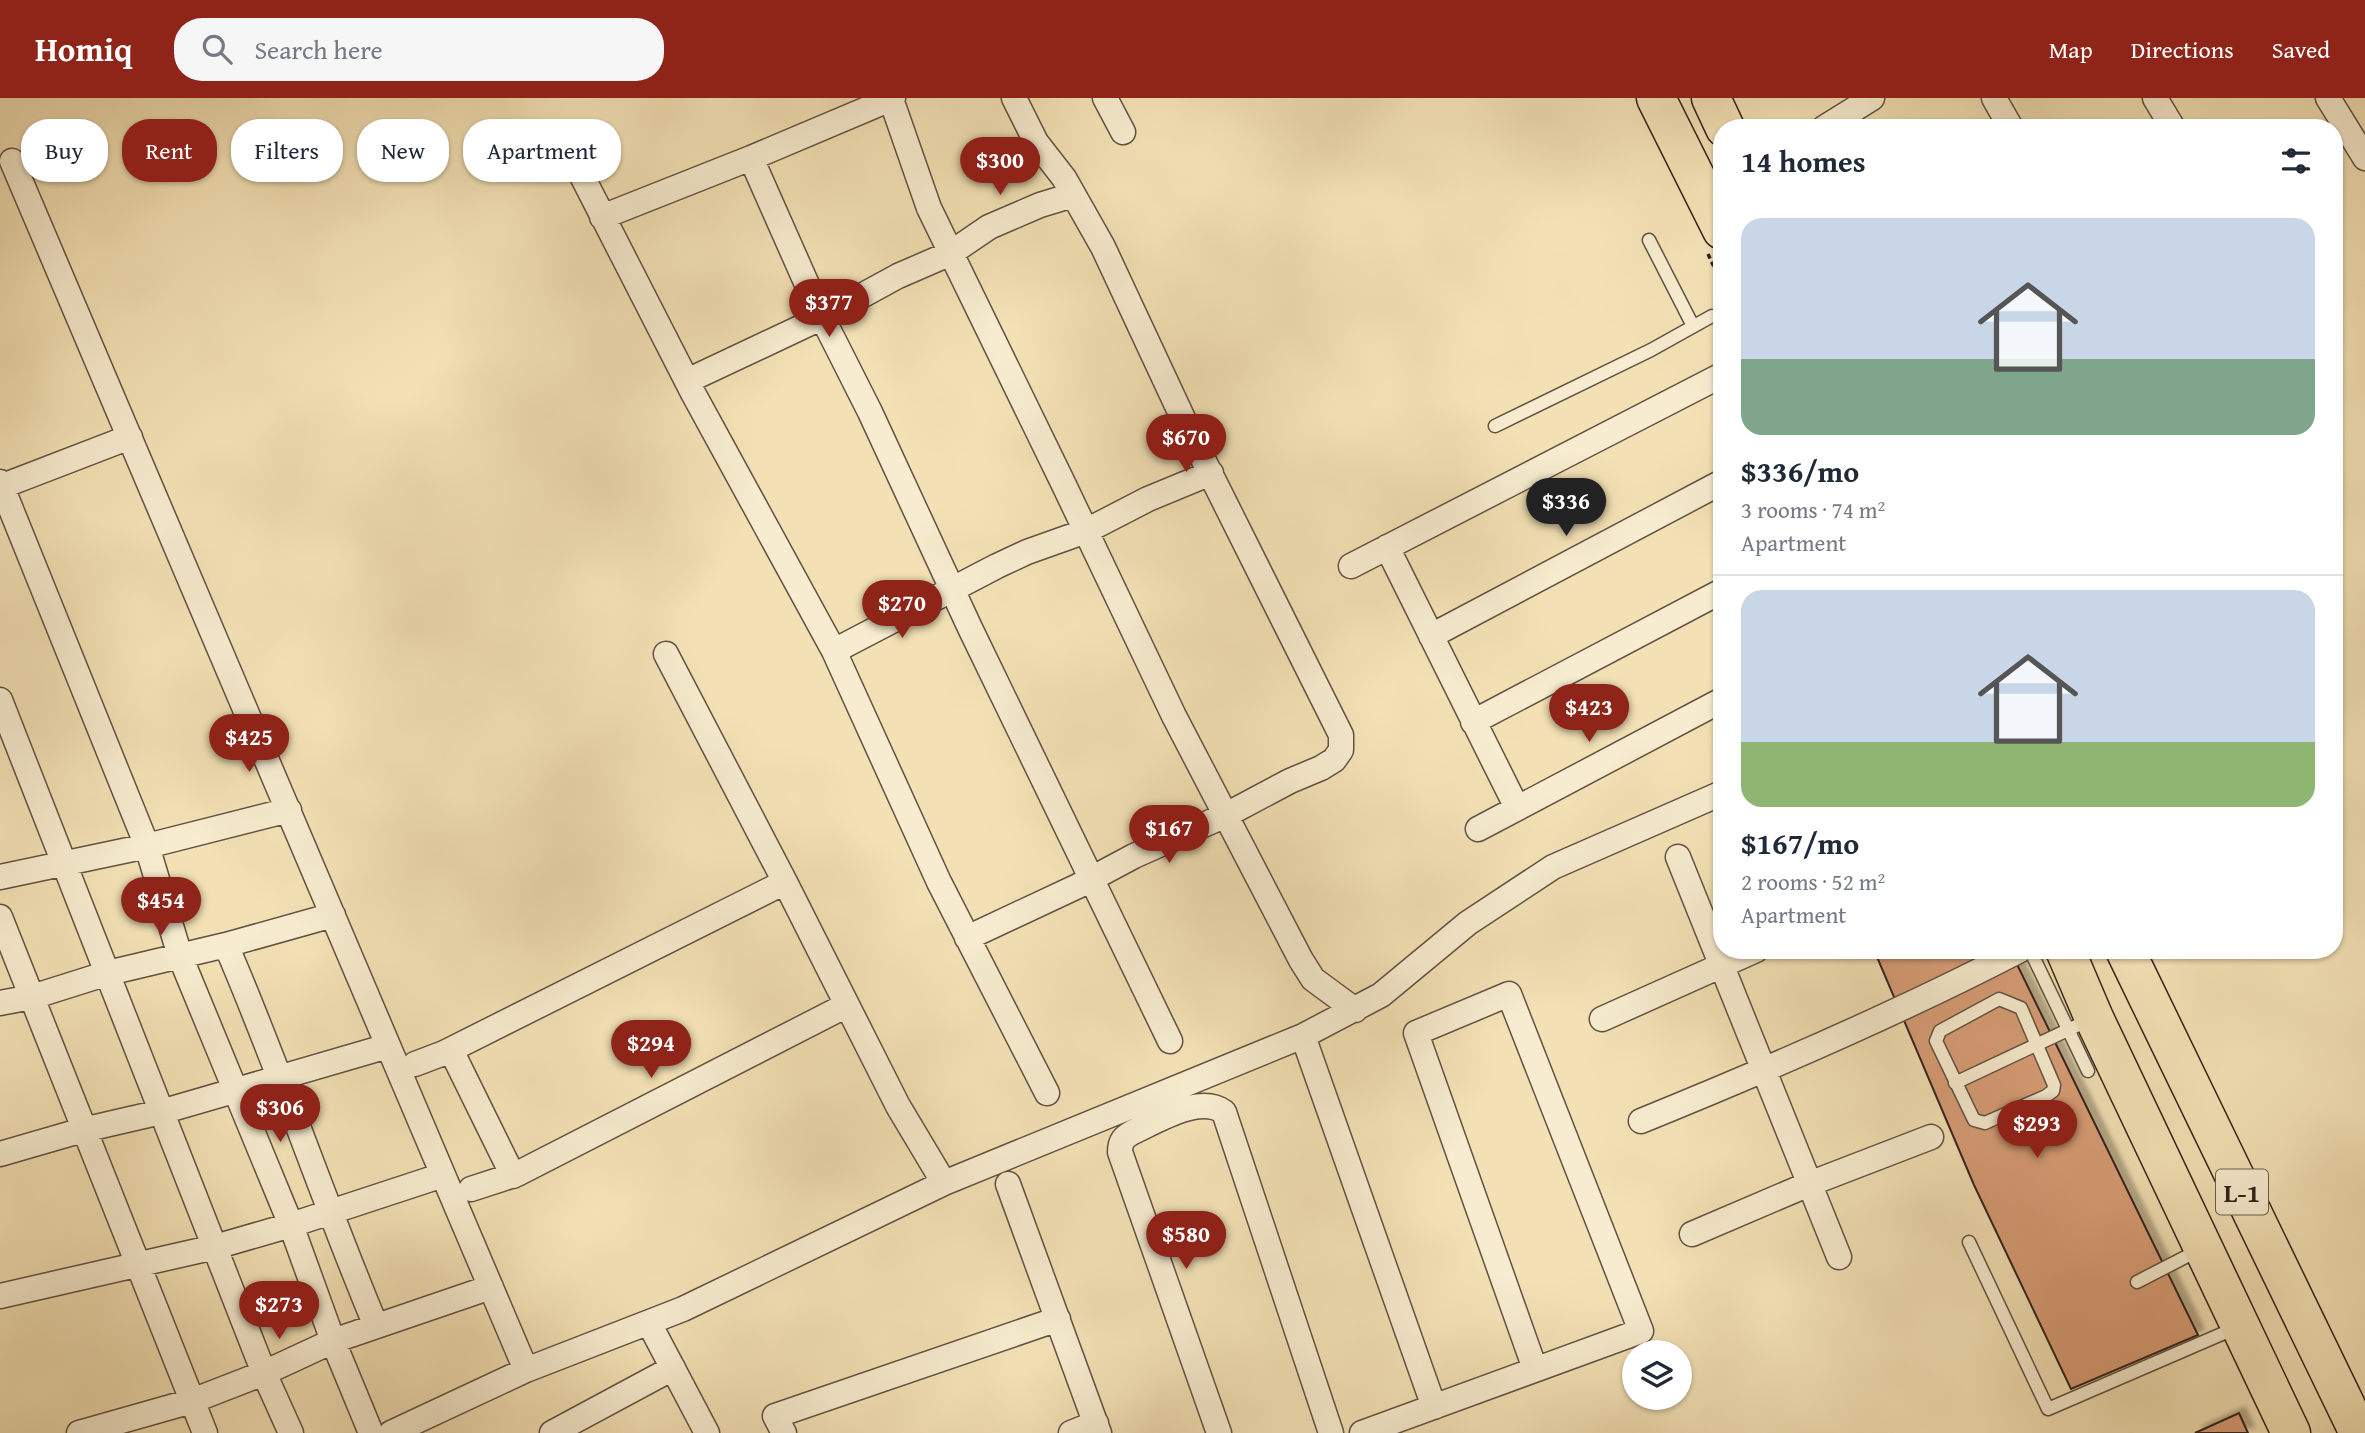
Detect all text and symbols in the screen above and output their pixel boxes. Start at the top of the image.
search box [174,18,664,81]
text: Homiq [35,25,132,73]
icon: search [198,30,236,68]
text: Search here [254,30,383,69]
text: Map [2049,32,2093,67]
text: Directions [2131,32,2234,67]
text: Saved [2272,32,2330,67]
chip: Buy [21,119,108,182]
chip: Rent [122,119,217,182]
chip: Filters [231,119,343,182]
chip: New [357,119,449,182]
chip: Apartment [463,119,621,182]
pin: $300 [959,138,1041,197]
text: 14 homes [1741,139,1866,183]
icon: filters [2277,142,2315,180]
text: $300 [976,143,1024,176]
icon: home [1965,264,2091,390]
pin: $377 [788,280,870,339]
text: $377 [805,285,853,318]
pin: $670 [1145,414,1227,474]
text: $670 [1162,420,1210,453]
text: $336/mo [1741,449,1859,493]
pin: $336 [1525,478,1607,538]
text: $336 [1542,484,1590,517]
text: 3 rooms · 74 m² [1741,493,1885,526]
text: Apartment [1741,526,1846,559]
pin: $270 [861,580,943,640]
text: $270 [878,586,926,619]
icon: home [1965,636,2091,762]
pin: $423 [1548,684,1630,744]
text: $423 [1565,690,1613,723]
pin: $425 [208,714,290,774]
text: $425 [225,720,273,753]
pin: $167 [1128,806,1210,865]
text: $167 [1145,811,1193,844]
text: $167/mo [1741,821,1859,865]
text: 2 rooms · 52 m² [1741,865,1885,898]
pin: $454 [120,878,202,937]
text: $454 [137,883,185,916]
text: Apartment [1741,898,1846,931]
pin: $294 [610,1020,692,1080]
text: $294 [627,1026,675,1059]
pin: $306 [239,1084,321,1144]
text: $306 [256,1090,304,1123]
pin: $293 [1996,1100,2078,1160]
text: $293 [2013,1106,2061,1139]
road number: L-1 [2216,1170,2268,1214]
pin: $580 [1145,1212,1227,1271]
text: $580 [1162,1217,1210,1250]
pin: $273 [238,1282,320,1341]
text: $273 [255,1287,303,1320]
map controls [1622,1340,1692,1410]
button: layers [1622,1340,1692,1410]

